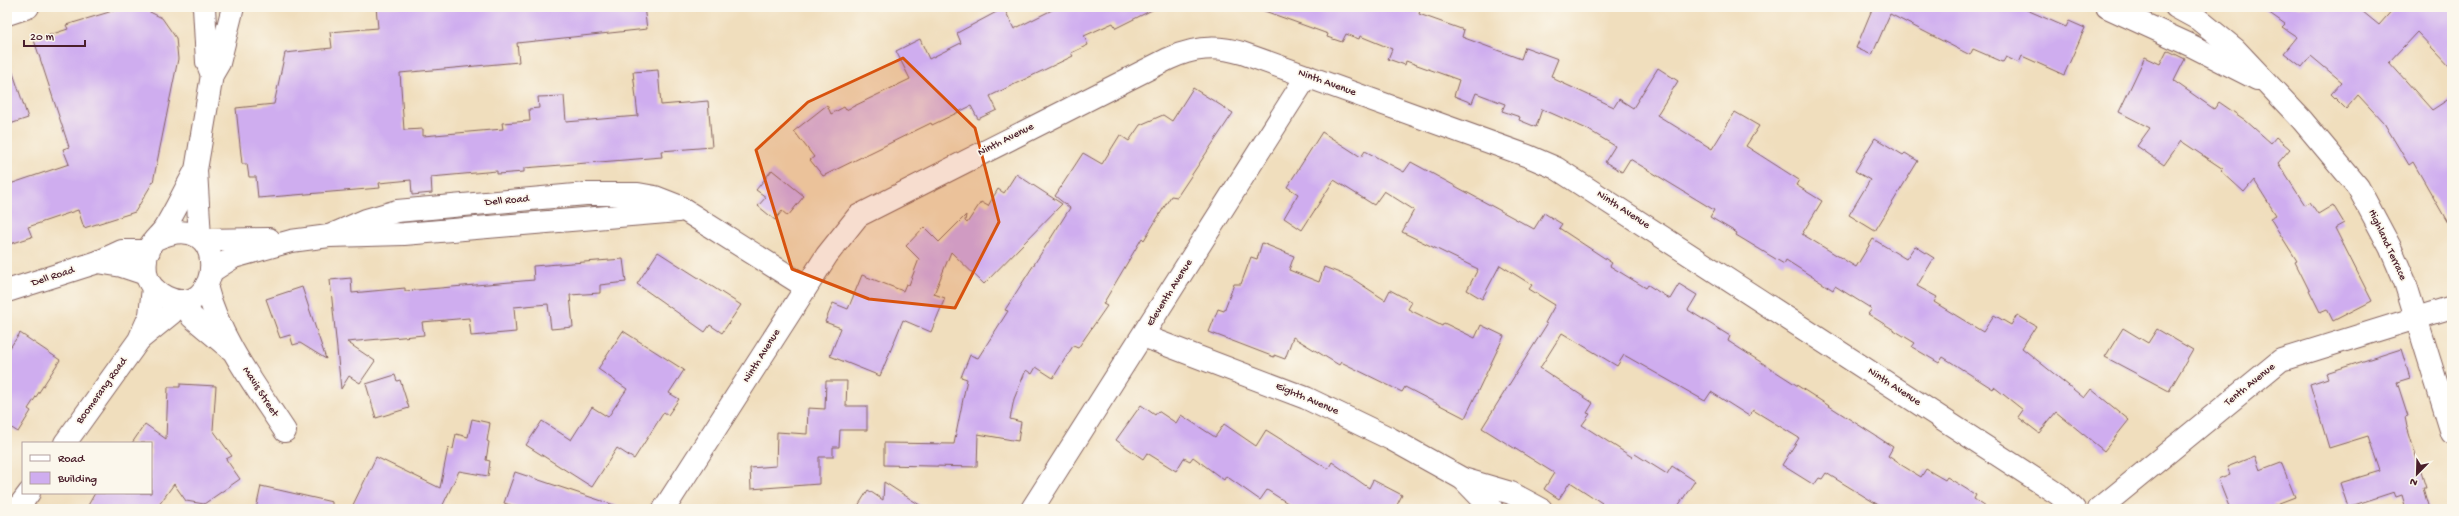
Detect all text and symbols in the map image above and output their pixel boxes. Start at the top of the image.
scale bar [24,22,85,48]
text: 20 m [30,31,55,45]
street label: Ninth Avenue [1296,67,1358,99]
street label: Ninth Avenue [976,121,1036,159]
street label: Ninth Avenue [1594,188,1652,232]
street label: Dell Road [483,193,531,209]
street label: Highland Terrace [2365,208,2409,283]
street label: Eleventh Avenue [1145,257,1196,329]
street label: Dell Road [29,264,77,290]
street label: Ninth Avenue [741,327,783,385]
street label: Boomerang Road [73,354,131,427]
street label: Tenth Avenue [2222,361,2278,410]
street label: Mavis Street [239,365,281,420]
street label: Ninth Avenue [1865,365,1923,409]
street label: Eighth Avenue [1274,380,1341,418]
legend [22,442,152,494]
text: Road [58,453,85,467]
north arrow [2397,454,2437,494]
text: Building [57,473,97,487]
text: N [2408,474,2420,488]

